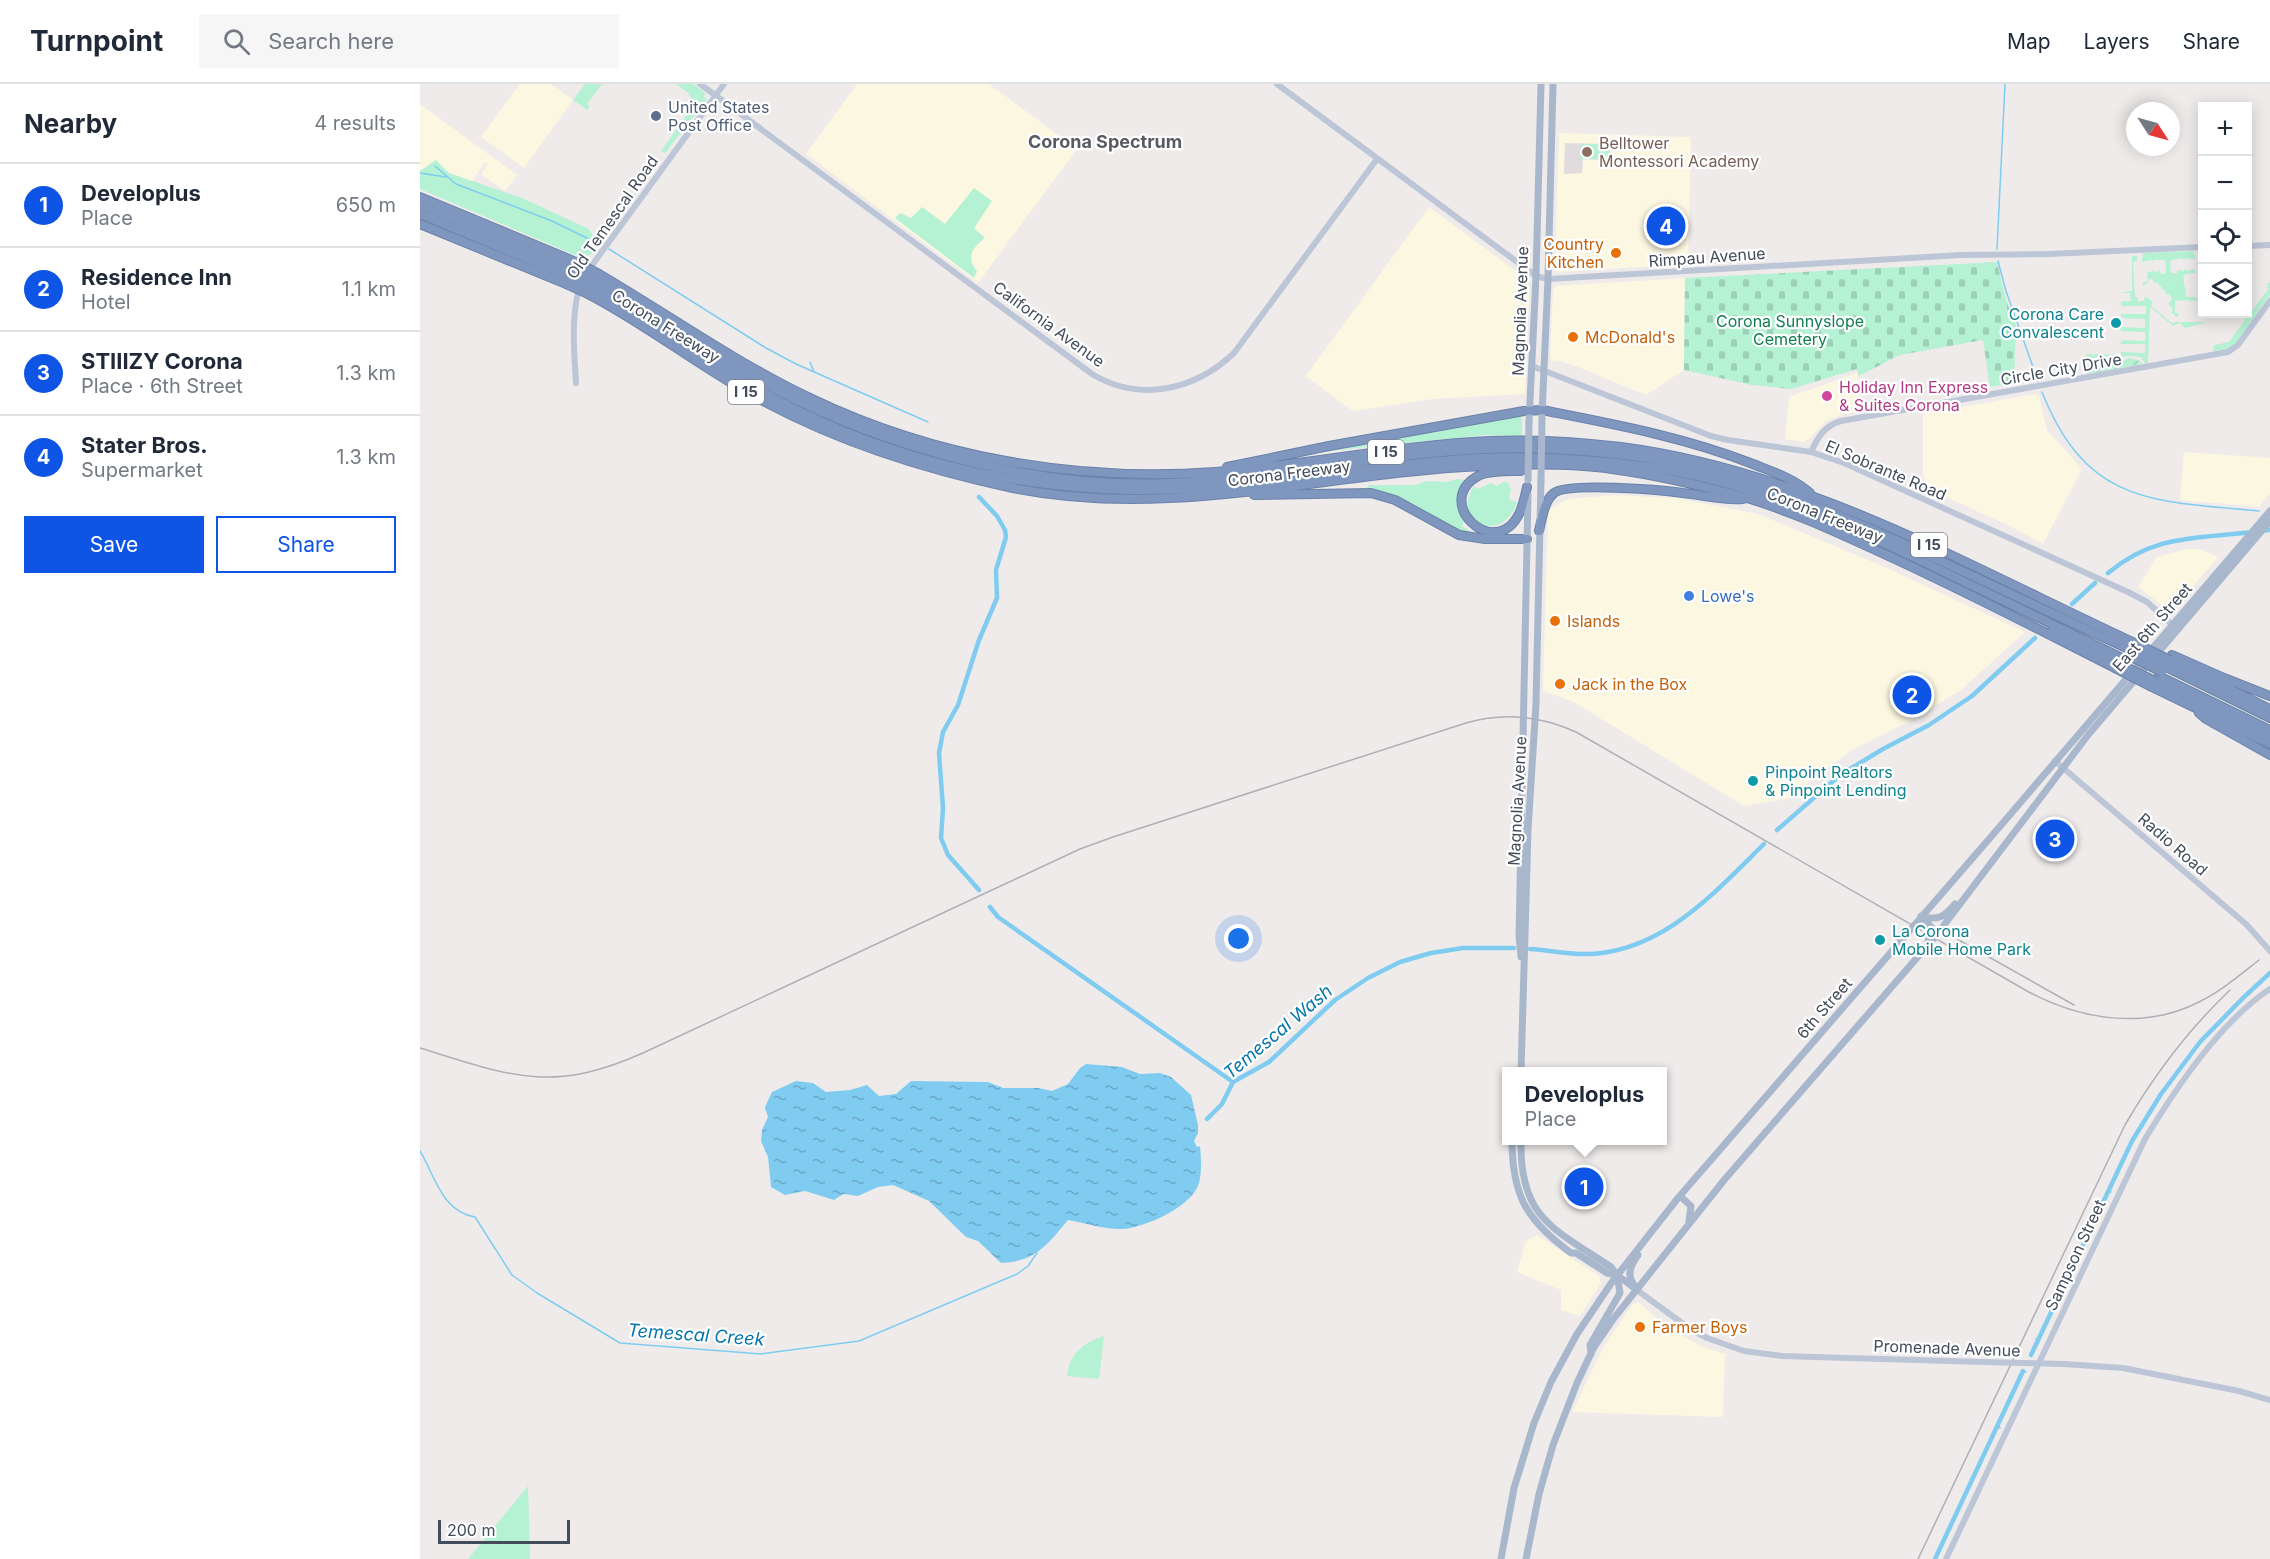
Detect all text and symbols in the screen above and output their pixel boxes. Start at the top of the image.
search box [199,14,619,68]
text: Turnpoint [30,24,163,58]
icon: search [220,25,253,58]
text: Search here [268,28,394,54]
text: Map [2007,29,2051,54]
text: Layers [2084,29,2150,54]
text: Share [2183,29,2240,54]
place label: United States Post Office [668,97,769,135]
north arrow [2126,102,2180,156]
map controls [2198,102,2252,318]
button: + [2198,102,2252,156]
text: Nearby [24,108,117,139]
marker: United States Post Office [649,109,663,123]
text: 4 results [314,111,396,135]
district label: Corona Spectrum [1028,131,1182,152]
place label: Belltower Montessori Academy [1599,133,1759,171]
marker: Belltower Montessori Academy [1580,145,1594,159]
street label: Old Temescal Road [562,152,662,282]
button: − [2198,156,2252,210]
text: Developlus [81,180,201,206]
text: 1 [39,193,48,217]
text: 650 m [336,193,396,217]
pin: 4 [1646,204,1686,248]
text: Place [81,206,133,230]
button: locate [2198,210,2252,264]
place label: Country Kitchen [1543,234,1604,272]
street label: Rimpau Avenue [1648,243,1766,271]
street label: Magnolia Avenue [1508,246,1532,376]
marker: Country Kitchen [1609,246,1623,260]
text: Residence Inn [81,264,232,290]
button: layers [2198,264,2252,318]
text: 2 [37,277,50,301]
text: 1.1 km [342,277,396,301]
street label: California Avenue [989,277,1109,371]
street label: Corona Freeway [608,285,724,367]
text: Hotel [81,290,131,314]
place label: Corona Care Convalescent [2001,304,2104,342]
park label: Corona Sunnyslope Cemetery [1716,311,1864,349]
marker: Corona Care Convalescent [2109,316,2123,330]
place label: McDonald's [1585,327,1675,347]
marker: McDonald's [1566,330,1580,344]
text: STIIIZY Corona [81,348,243,374]
street label: Circle City Drive [1999,349,2123,389]
text: 3 [37,361,50,385]
text: 1.3 km [336,361,396,385]
text: Place · 6th Street [81,374,243,398]
place label: Holiday Inn Express & Suites Corona [1839,377,1988,415]
road number: I 15 [728,380,764,404]
marker: Holiday Inn Express & Suites Corona [1820,389,1834,403]
text: Stater Bros. [81,432,208,458]
street label: El Sobrante Road [1822,435,1950,505]
road number: I 15 [1368,440,1404,464]
text: 4 [37,445,50,469]
text: 1.3 km [336,445,396,469]
street label: Corona Freeway [1226,456,1352,490]
text: Supermarket [81,458,203,482]
street label: Corona Freeway [1764,483,1886,547]
button: Save [24,516,204,573]
button: Share [216,516,396,573]
road number: I 15 [1911,533,1947,557]
street label: East 6th Street [2108,579,2196,675]
place label: Lowe's [1701,586,1755,606]
marker: Lowe's [1682,589,1696,603]
place label: Islands [1567,611,1620,631]
marker: Islands [1548,614,1562,628]
pin: 2 [1892,672,1932,718]
place label: Jack in the Box [1572,674,1688,694]
marker: Jack in the Box [1553,677,1567,691]
street label: Magnolia Avenue [1504,736,1530,866]
place label: Pinpoint Realtors & Pinpoint Lending [1765,762,1907,800]
marker: Pinpoint Realtors & Pinpoint Lending [1746,774,1760,788]
street label: Radio Road [2134,808,2212,880]
pin: 3 [2036,816,2074,861]
place label: La Corona Mobile Home Park [1892,921,2031,959]
your location [1224,924,1253,953]
marker: La Corona Mobile Home Park [1873,933,1887,947]
street label: 6th Street [1792,973,1856,1043]
water label: Temescal Wash [1219,980,1336,1083]
popup [1502,1067,1667,1145]
text: Developlus [1525,1081,1644,1107]
text: Place [1525,1107,1577,1131]
pin: 1 [1564,1164,1604,1210]
street label: Sampson Street [2041,1196,2109,1314]
place label: Farmer Boys [1652,1317,1747,1337]
water label: Temescal Creek [627,1319,766,1350]
marker: Farmer Boys [1633,1320,1647,1334]
street label: Promenade Avenue [1873,1335,2021,1361]
scale bar [438,1517,570,1544]
text: 200 m [447,1520,495,1540]

